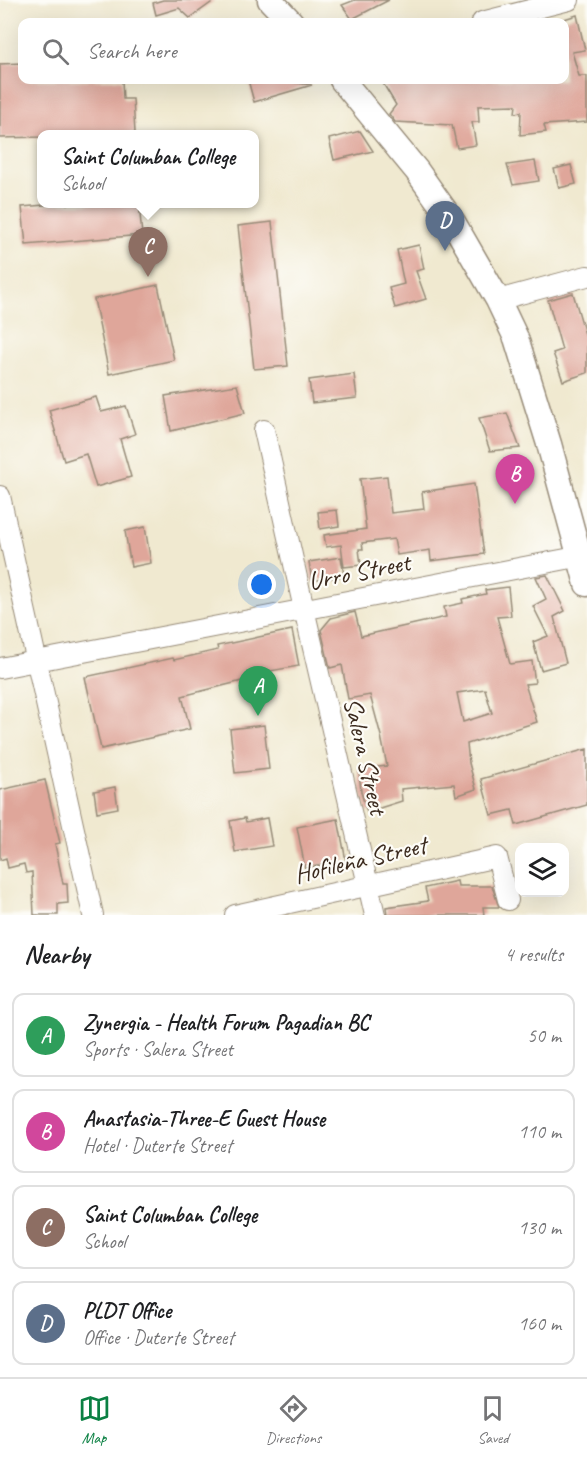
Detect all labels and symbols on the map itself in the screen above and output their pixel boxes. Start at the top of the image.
pin: D [426,202,464,251]
pin: C [128,228,168,277]
pin: B [496,454,534,504]
street label: Urro Street [305,545,415,598]
your location [247,570,276,599]
pin: A [238,666,278,716]
street label: Salera Street [336,694,396,820]
street label: Hofileña Street [291,828,433,891]

